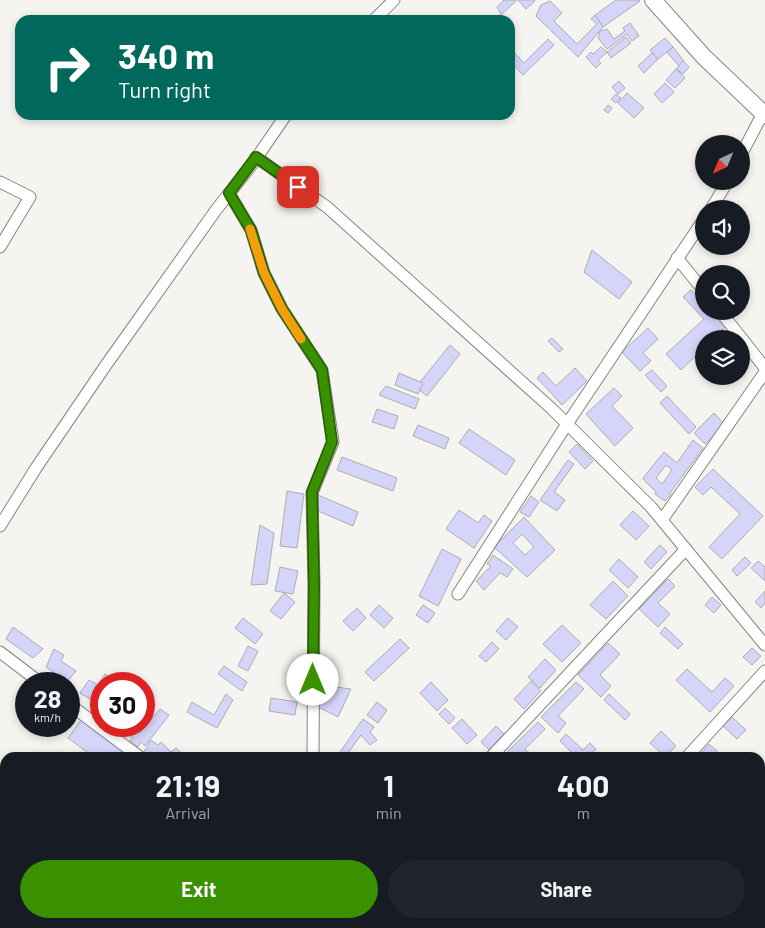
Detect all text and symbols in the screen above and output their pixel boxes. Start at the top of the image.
text: 340 m [118,34,214,76]
icon: right [35,35,100,100]
text: Turn right [118,76,211,102]
north arrow [695,135,750,190]
map controls [695,135,750,385]
pin [277,166,319,208]
icon: arrive [284,173,312,201]
button: sound [695,200,750,255]
button: search [695,265,750,320]
button: layers [695,330,750,385]
position arrow [286,653,338,705]
speed limit sign: 30 [90,672,155,737]
text: 28 [34,683,61,713]
text: km/h [34,710,61,724]
text: 21:19 [155,767,220,803]
text: 1 [383,767,394,803]
text: 400 [557,767,609,803]
text: Arrival [165,803,210,822]
text: min [376,803,402,822]
text: m [577,803,590,822]
button: Exit [20,860,378,918]
button: Share [388,860,745,918]

